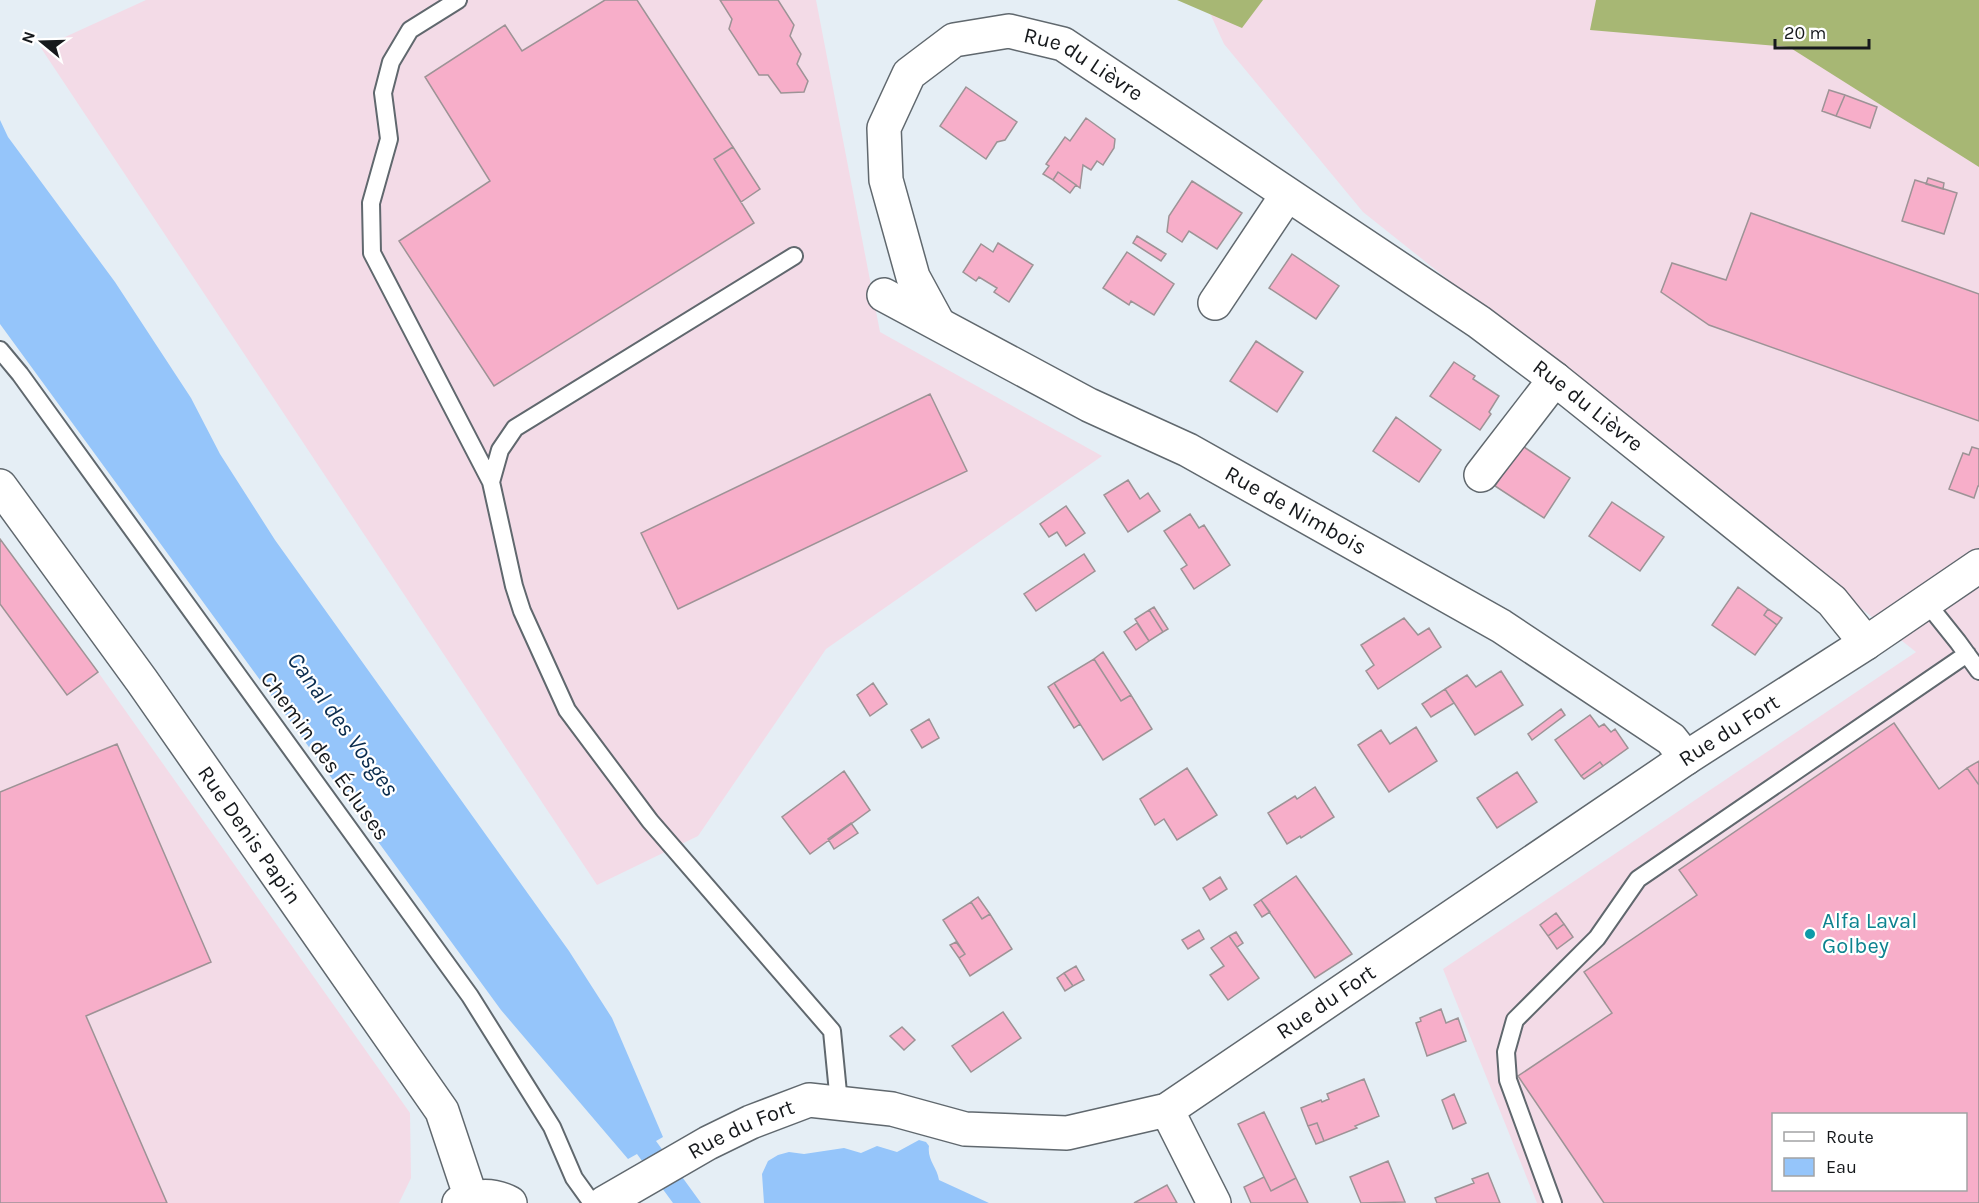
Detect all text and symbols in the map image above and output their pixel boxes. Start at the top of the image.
north arrow [12,12,72,72]
scale bar [1775,12,1870,50]
street label: Rue du Lièvre [1021,22,1148,107]
text: 20 m [1784,22,1826,44]
text: N [17,29,39,46]
street label: Rue du Lièvre [1528,354,1648,457]
street label: Rue de Nimbois [1220,460,1371,561]
water label: Canal des Vosges [281,646,405,802]
street label: Chemin des Écluses [255,666,396,846]
street label: Rue du Fort [1674,689,1784,772]
street label: Rue Denis Papin [192,761,307,909]
place label: Alfa Laval Golbey [1822,908,1917,959]
marker: Alfa Laval Golbey [1803,927,1817,941]
street label: Rue du Fort [1272,959,1381,1045]
street label: Rue du Fort [683,1094,798,1165]
legend [1772,1113,1967,1191]
text: Route [1826,1126,1874,1148]
text: Eau [1826,1156,1857,1178]

